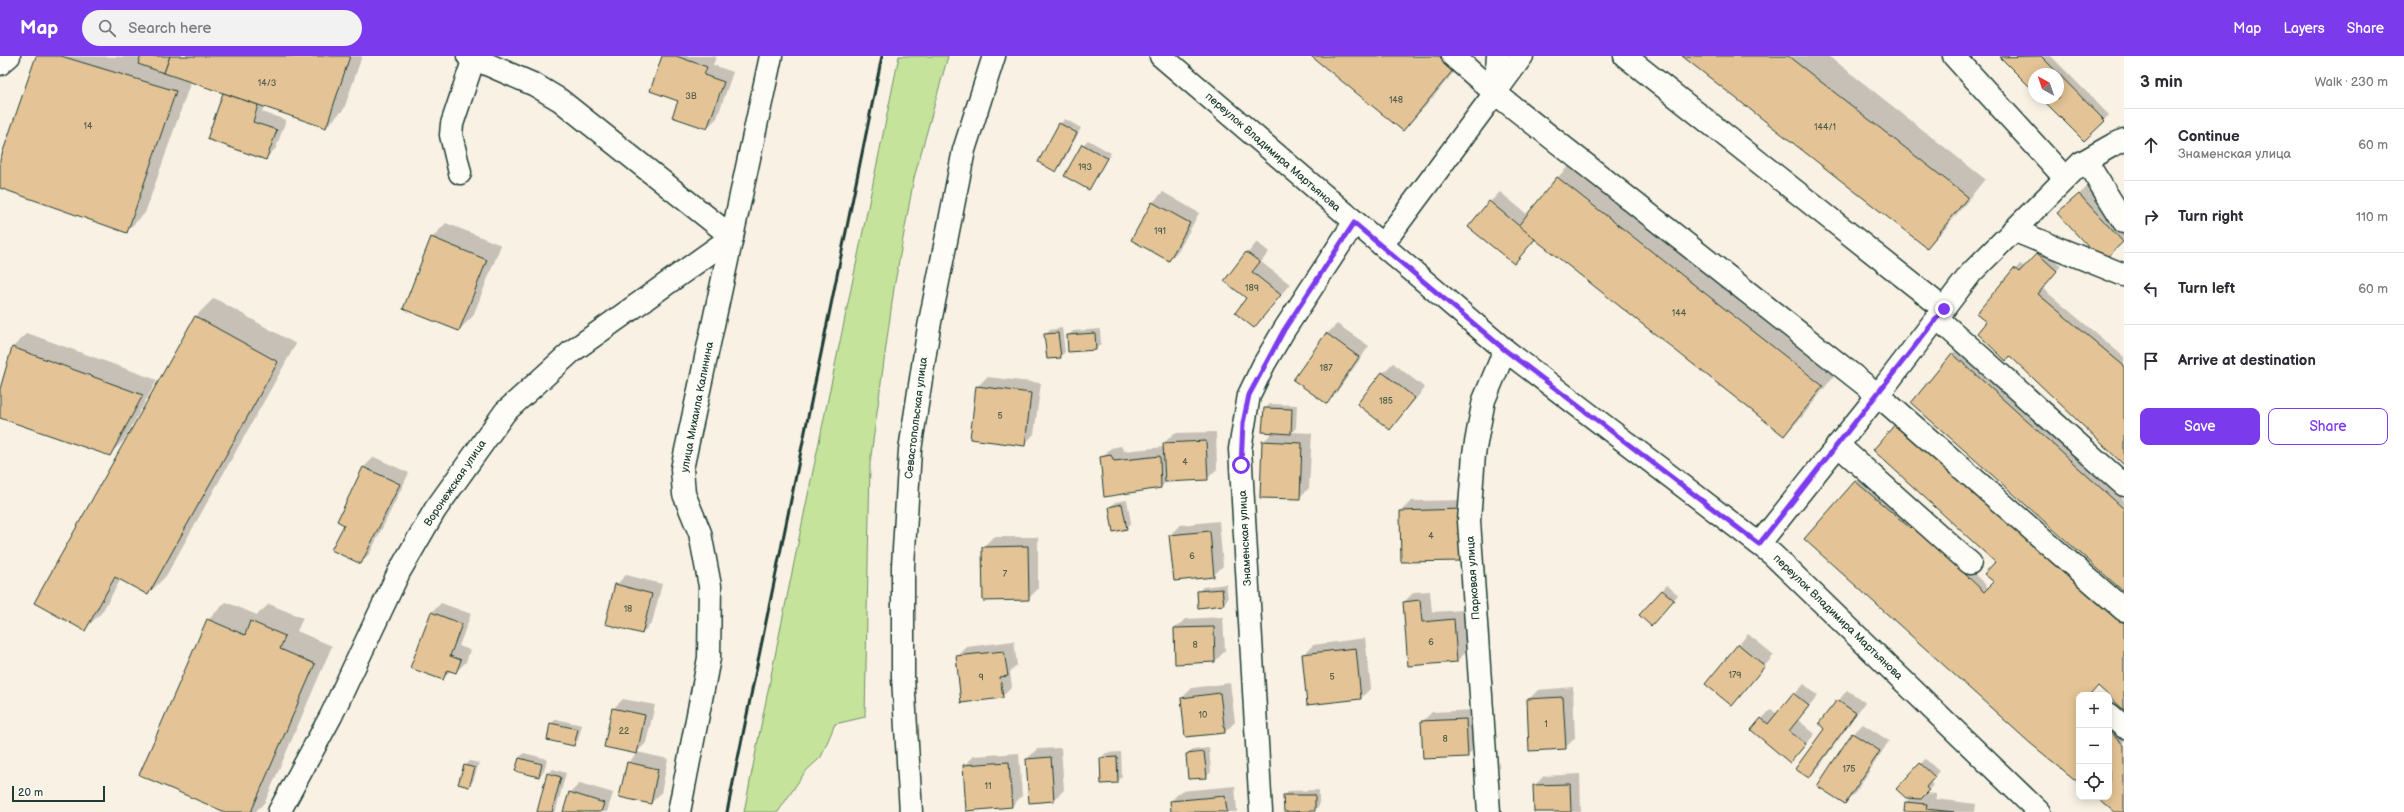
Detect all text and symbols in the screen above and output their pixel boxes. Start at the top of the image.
search box [82,10,362,46]
text: Map [20,17,58,40]
icon: search [96,17,118,39]
text: Search here [128,19,211,38]
text: Map [2233,20,2261,37]
text: Layers [2283,20,2325,37]
text: Share [2347,20,2384,37]
north arrow [2028,68,2064,104]
text: 3 min [2140,72,2183,92]
text: Walk · 230 m [2314,74,2388,90]
house number: 14/3 [258,78,277,89]
street label: переулок Владимира Мартьянова [1203,90,1344,215]
house number: 3В [685,91,697,102]
house number: 148 [1389,95,1403,106]
house number: 14 [84,121,93,132]
house number: 144/1 [1814,122,1836,133]
text: Continue [2178,127,2240,146]
icon: ahead [2140,134,2162,156]
text: 60 m [2358,137,2388,153]
text: Знаменская улица [2178,146,2291,162]
house number: 193 [1078,162,1093,173]
icon: right [2140,206,2162,228]
text: Turn right [2178,207,2243,226]
text: 110 m [2356,209,2388,225]
house number: 191 [1154,226,1166,237]
icon: left [2140,278,2162,300]
text: Turn left [2178,279,2235,298]
text: 60 m [2358,281,2388,297]
house number: 189 [1245,283,1259,294]
route end [1935,300,1953,318]
house number: 144 [1672,308,1687,319]
street label: улица Михаила Калинина [678,340,716,474]
icon: arrive [2140,350,2162,372]
text: Arrive at destination [2178,351,2316,370]
street label: Севастопольская улица [902,356,930,480]
house number: 187 [1319,363,1333,374]
house number: 185 [1379,396,1393,407]
button: Save [2140,408,2260,445]
button: Share [2268,408,2388,445]
house number: 5 [997,411,1003,422]
street label: Воронежская улица [421,437,489,529]
route start [1232,456,1250,474]
house number: 4 [1182,457,1188,468]
street label: Знаменская улица [1236,489,1254,586]
house number: 4 [1428,531,1434,542]
street label: Парковая улица [1464,535,1482,620]
house number: 6 [1189,551,1195,562]
street label: переулок Владимира Мартьянова [1771,552,1906,683]
house number: 7 [1003,569,1008,580]
house number: 18 [624,604,632,615]
house number: 6 [1428,637,1434,648]
house number: 8 [1192,640,1198,651]
house number: 179 [1728,670,1742,681]
house number: 9 [978,672,984,683]
house number: 5 [1329,672,1335,683]
map controls [2076,692,2112,800]
button: + [2076,692,2112,728]
house number: 10 [1199,710,1207,721]
house number: 1 [1544,719,1548,730]
house number: 22 [619,726,630,737]
button: − [2076,728,2112,764]
house number: 8 [1442,734,1448,745]
house number: 175 [1842,764,1856,775]
button: locate [2076,764,2112,800]
house number: 11 [985,781,991,792]
scale bar [12,784,105,803]
text: 20 m [18,786,43,799]

